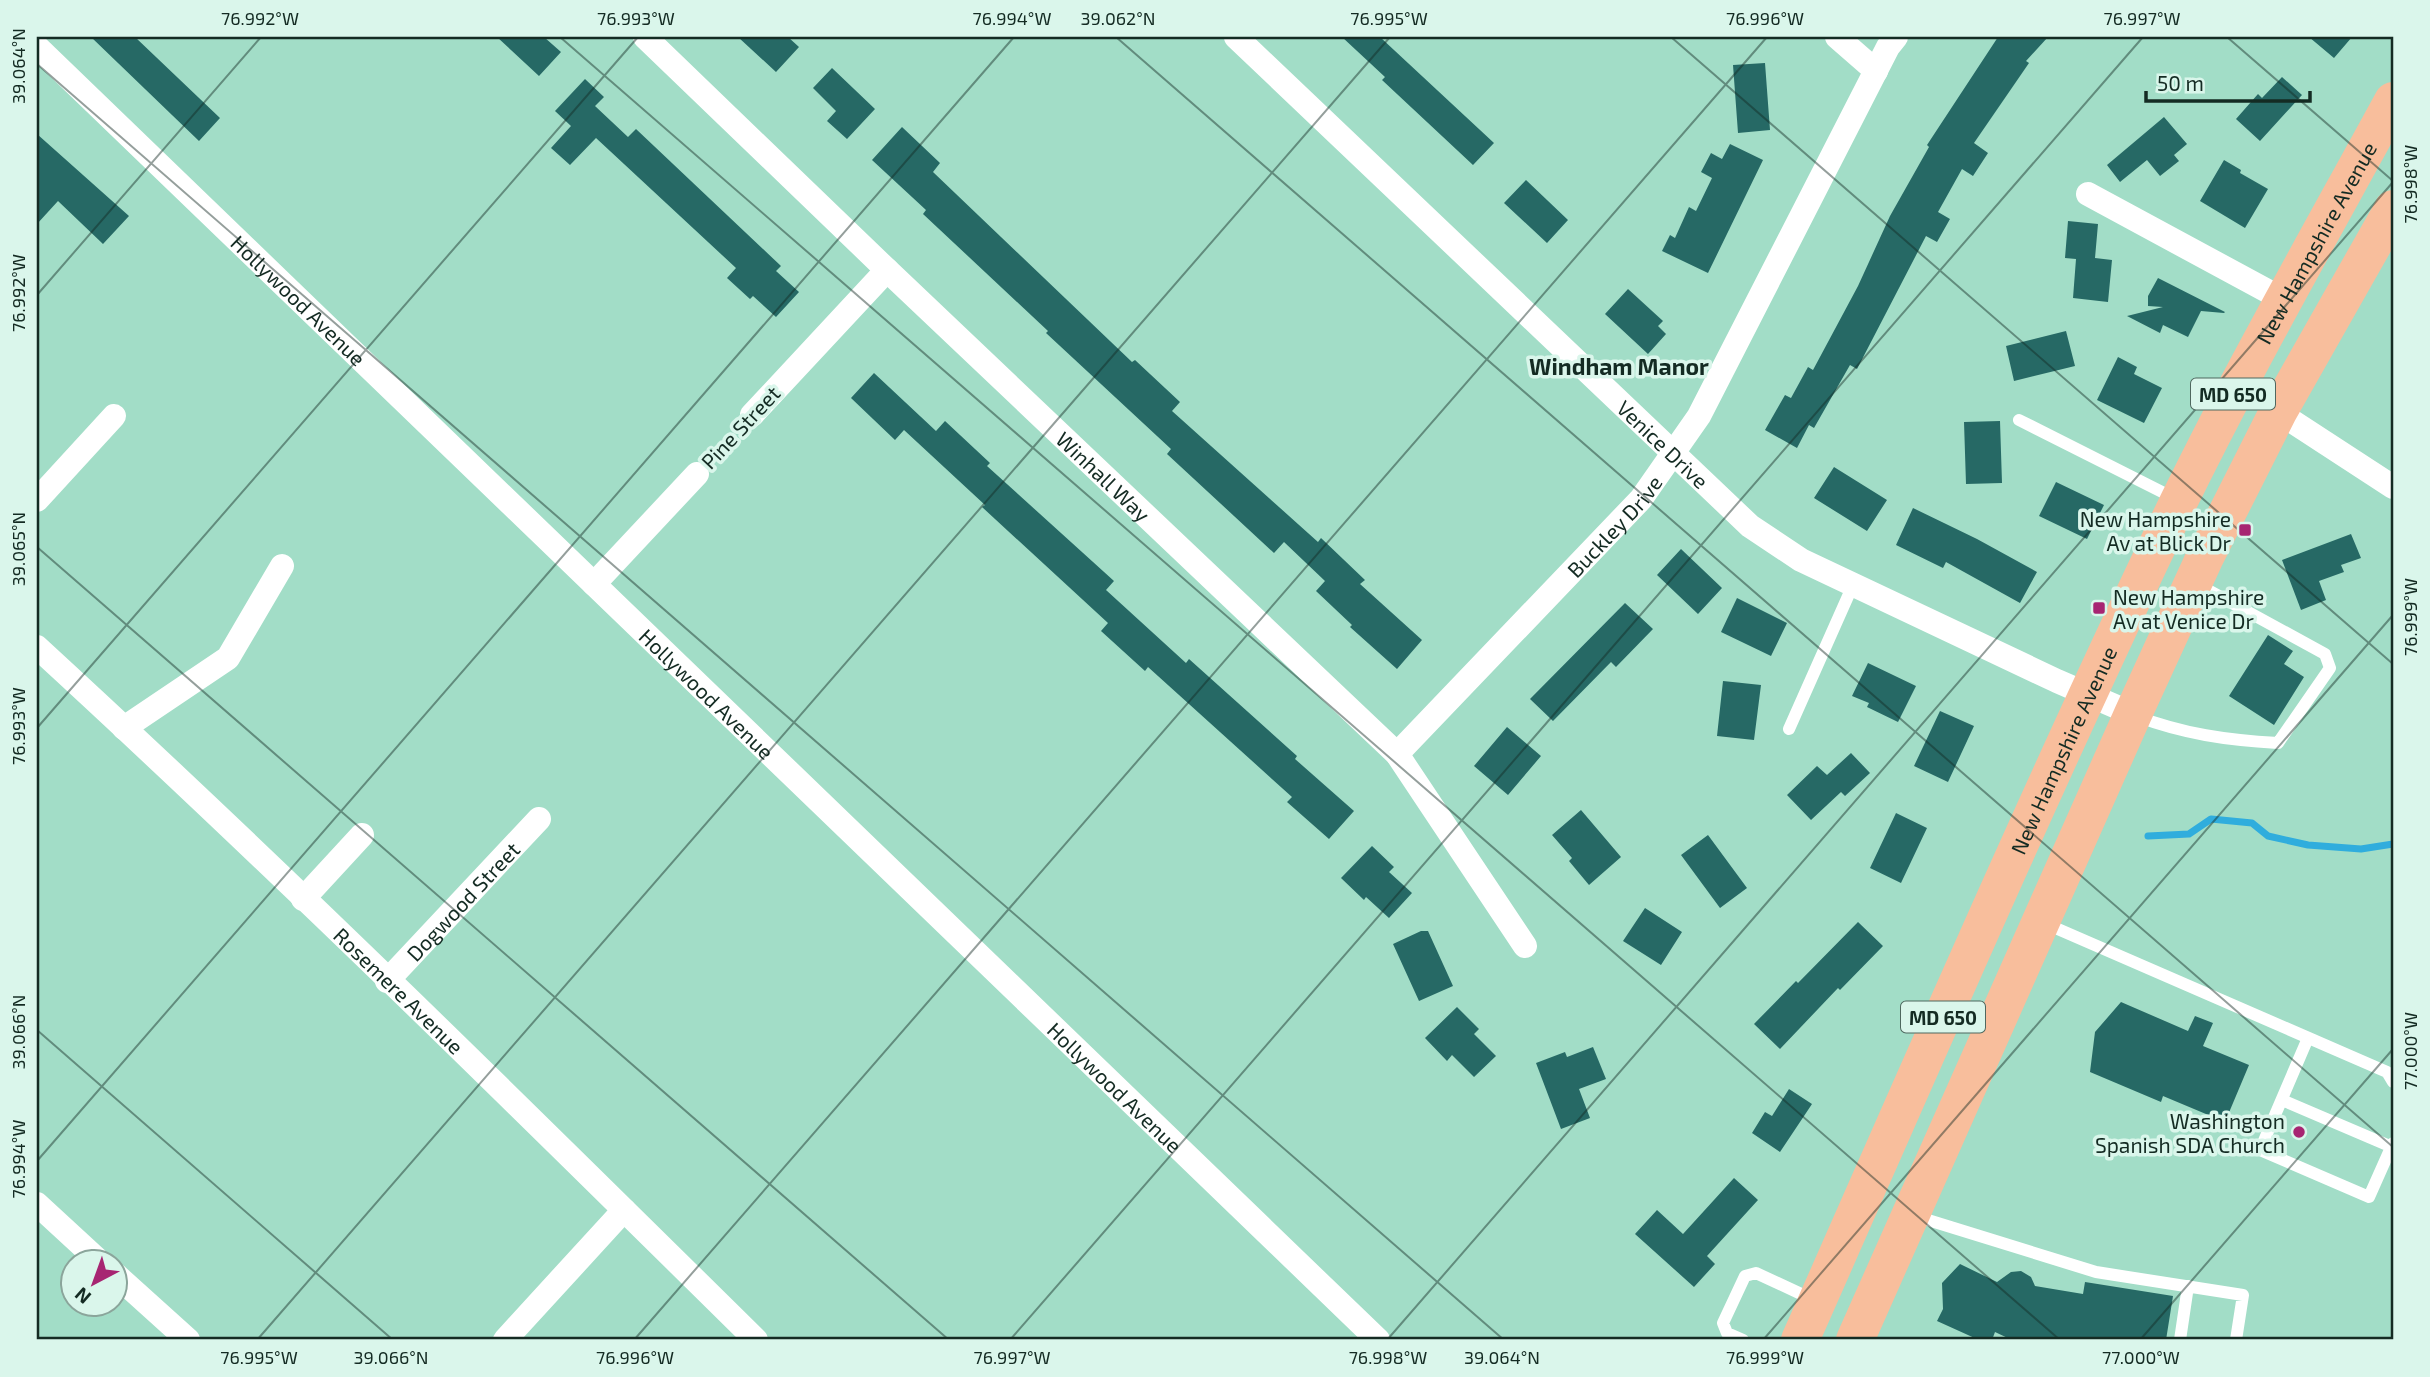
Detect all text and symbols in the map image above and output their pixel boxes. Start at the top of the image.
text: 76.992°W [221,7,299,29]
text: 76.993°W [597,7,675,29]
text: 76.994°W [973,7,1051,29]
text: 39.062°N [1081,7,1155,29]
text: 76.995°W [1350,7,1428,29]
text: 76.996°W [1726,7,1804,29]
text: 76.997°W [2103,7,2181,29]
text: 39.064°N [7,28,29,104]
scale bar [2146,60,2311,104]
text: 50 m [2157,70,2204,95]
street label: New Hampshire Avenue [2250,137,2381,348]
text: 76.998°W [2399,145,2421,223]
street label: Hollywood Avenue [227,229,371,370]
text: 76.992°W [7,254,29,332]
district label: Windham Manor [1529,352,1709,380]
road number: MD 650 [2191,378,2275,410]
street label: Pine Street [695,380,785,474]
street label: Venice Drive [1613,394,1714,493]
street label: Winhall Way [1052,426,1156,526]
street label: Buckley Drive [1561,470,1666,582]
place label: New Hampshire Av at Blick Dr [2080,506,2232,555]
text: 39.065°N [7,512,29,586]
marker: New Hampshire Av at Blick Dr [2237,522,2253,538]
text: 76.999°W [2399,578,2421,656]
place label: New Hampshire Av at Venice Dr [2113,584,2264,633]
marker: New Hampshire Av at Venice Dr [2091,600,2107,616]
street label: Hollywood Avenue [635,623,780,764]
street label: New Hampshire Avenue [2004,642,2121,858]
text: 76.993°W [7,687,29,765]
street label: Dogwood Street [401,836,524,965]
street label: Rosemere Avenue [329,922,469,1058]
text: 39.066°N [7,994,29,1070]
road number: MD 650 [1901,1001,1985,1032]
text: 77.000°W [2399,1012,2421,1090]
street label: Hollywood Avenue [1043,1016,1188,1157]
place label: Washington Spanish SDA Church [2095,1108,2285,1157]
text: 76.994°W [7,1120,29,1198]
marker: Washington Spanish SDA Church [2291,1124,2307,1140]
north arrow [60,1248,130,1318]
text: N [70,1283,95,1309]
text: 76.995°W [220,1346,298,1368]
text: 39.066°N [353,1346,429,1368]
text: 76.996°W [596,1346,674,1368]
text: 76.997°W [973,1346,1051,1368]
text: 76.998°W [1349,1346,1427,1368]
text: 39.064°N [1464,1346,1540,1368]
text: 76.999°W [1726,1346,1804,1368]
text: 77.000°W [2102,1346,2180,1368]

